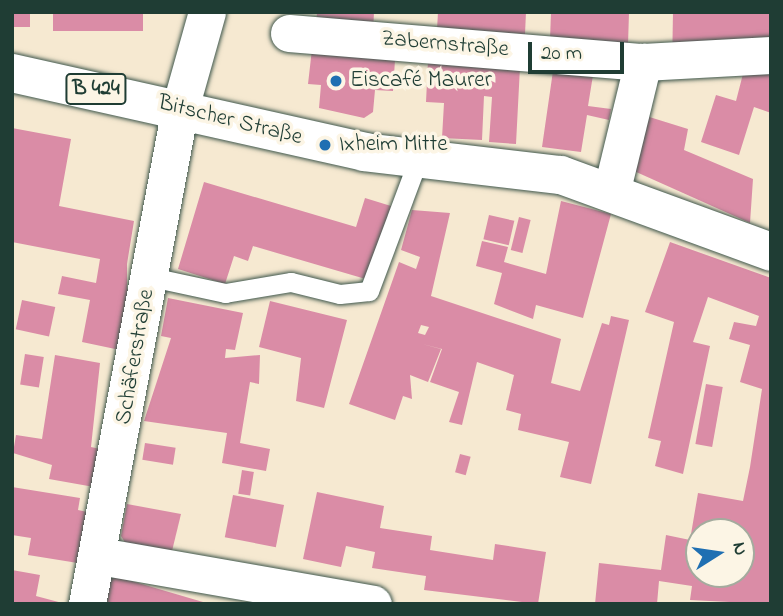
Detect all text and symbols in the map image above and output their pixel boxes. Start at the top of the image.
street label: Zabernstraße [380,26,510,64]
scale bar [531,28,627,72]
text: 20 m [541,39,582,69]
place label: Eiscafé Maurer [350,67,492,95]
road number: B 424 [64,72,128,106]
marker: Eiscafé Maurer [328,73,344,89]
street label: Bitscher Straße [155,90,305,152]
place label: Ixheim Mitte [339,131,448,159]
marker: Ixheim Mitte [317,137,333,153]
street label: Schäferstraße [111,287,161,427]
north arrow [685,518,755,588]
text: N [725,540,754,558]

